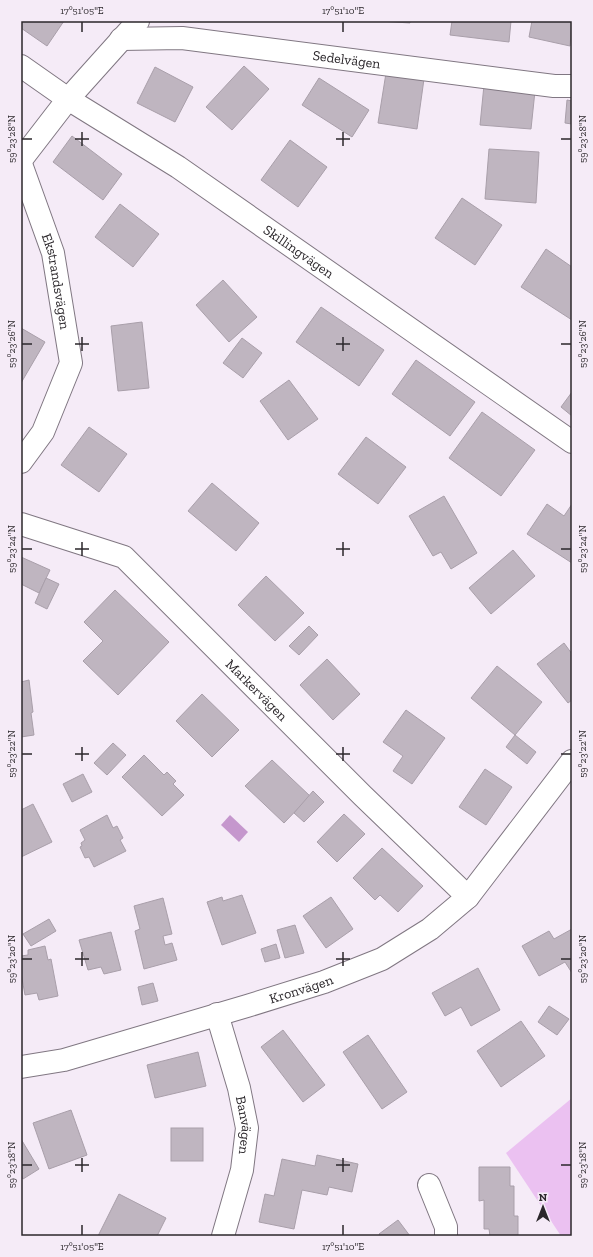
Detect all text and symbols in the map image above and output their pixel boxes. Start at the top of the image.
text: 17°51'05"E [60,5,104,17]
text: 17°51'10"E [322,5,364,17]
street label: Sedelvägen [312,46,381,72]
text: 59°23'28"N [6,114,18,163]
text: 59°23'28"N [577,114,589,163]
street label: Skillingvägen [260,221,337,282]
street label: Ekstrandsvägen [38,231,74,331]
text: 59°23'26"N [6,319,18,368]
text: 59°23'26"N [577,319,589,368]
text: 59°23'24"N [6,525,18,573]
text: 59°23'24"N [577,525,589,573]
street label: Markervägen [222,655,291,724]
text: 59°23'22"N [6,730,18,778]
text: 59°23'22"N [577,730,589,778]
text: 59°23'20"N [6,934,18,983]
text: 59°23'20"N [577,934,589,983]
street label: Kronvägen [267,971,335,1007]
street label: Banvägen [232,1094,256,1155]
text: 59°23'18"N [6,1141,18,1188]
text: 59°23'18"N [577,1141,589,1188]
north arrow [523,1187,563,1227]
text: N [539,1191,548,1204]
text: 17°51'05"E [60,1241,104,1253]
text: 17°51'10"E [322,1241,364,1253]

